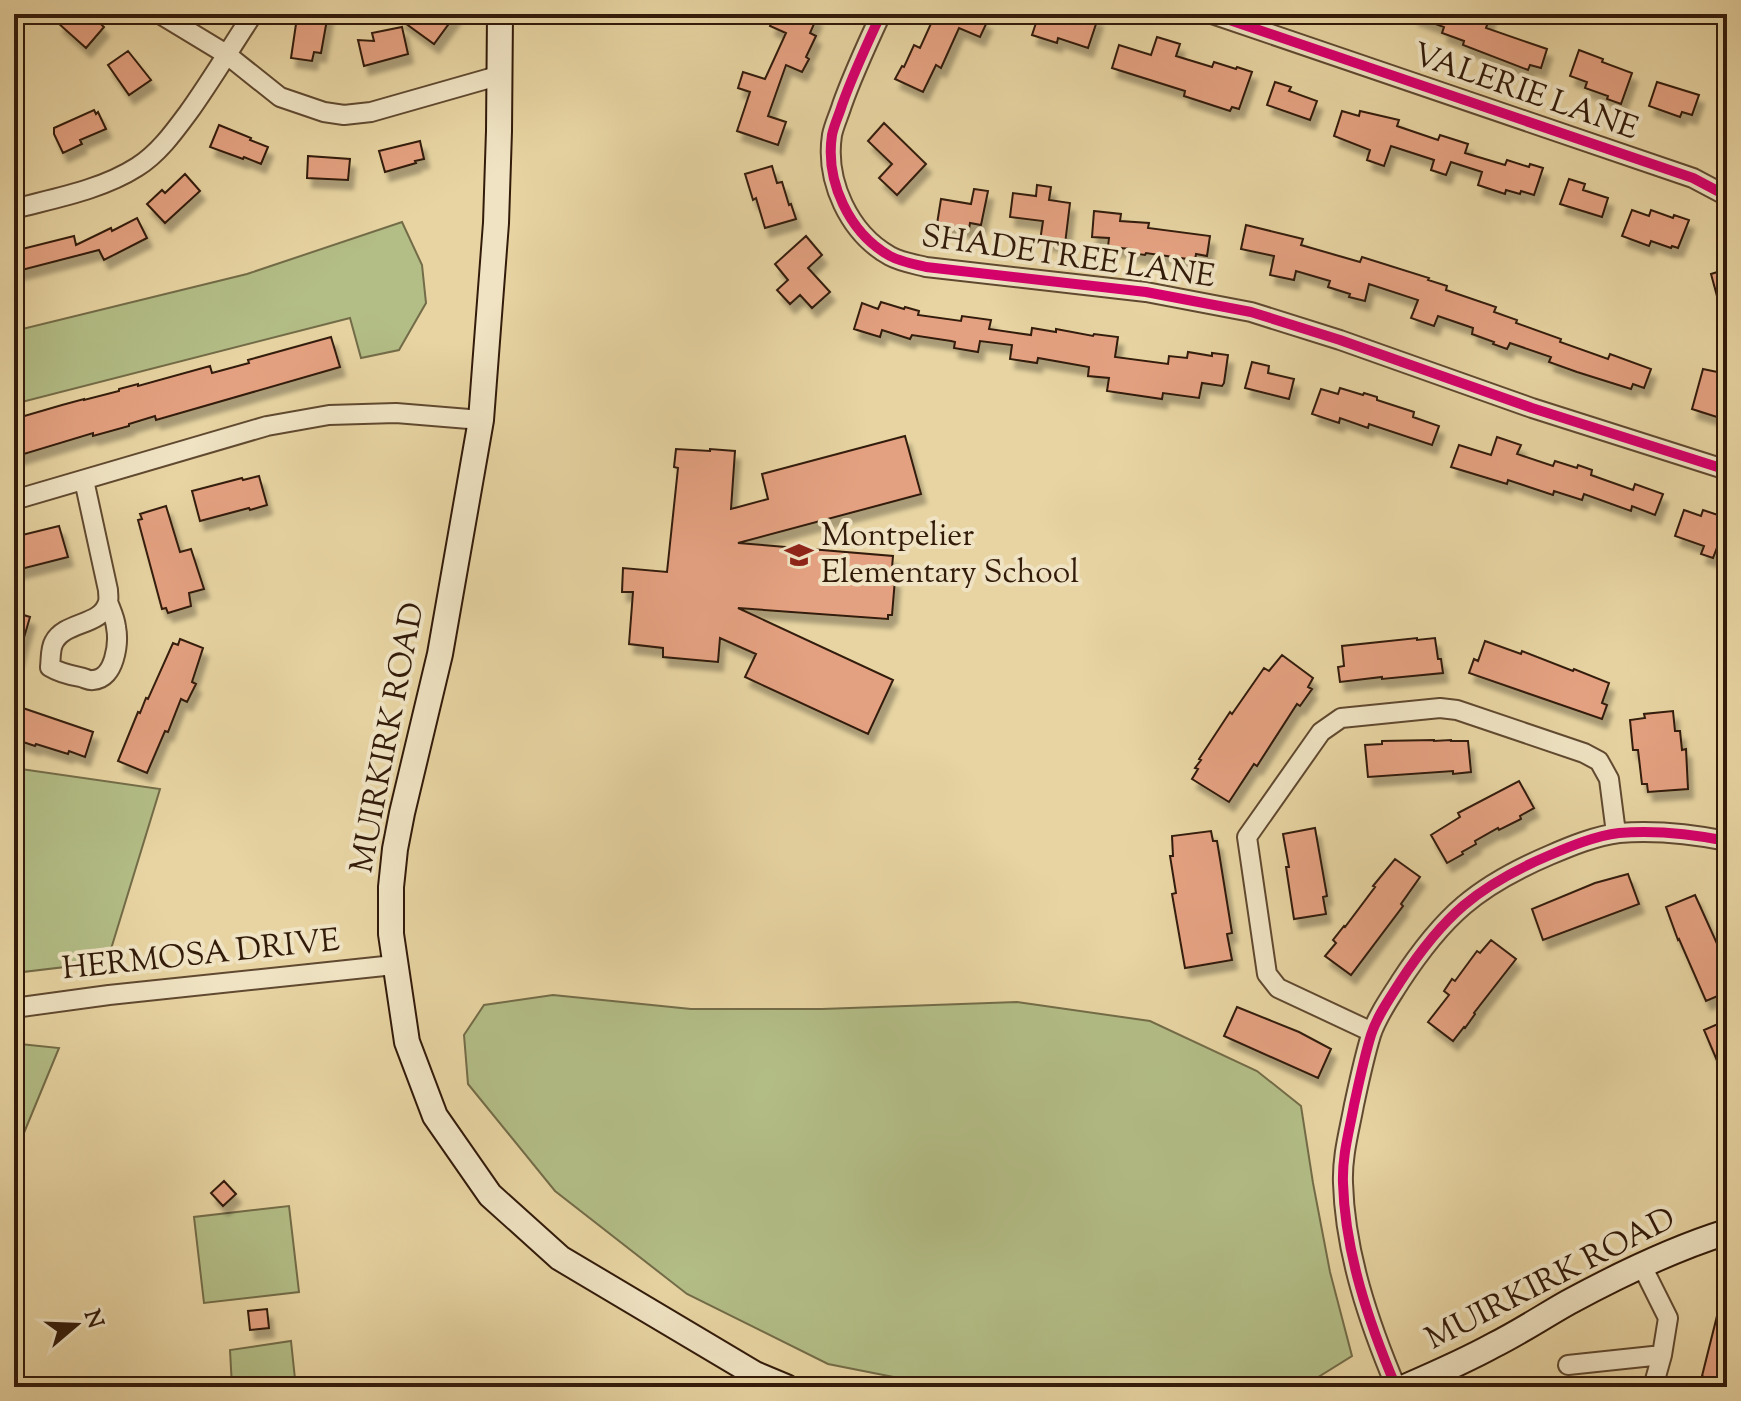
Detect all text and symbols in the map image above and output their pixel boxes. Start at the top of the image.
street label: VALERIE LANE [1406,33,1644,153]
street label: SHADETREE LANE [918,215,1218,301]
place label: Montpelier Elementary School [821,514,1079,597]
school or university icon: Montpelier Elementary School [784,540,814,570]
street label: MUIRKIRK ROAD [340,599,438,877]
street label: HERMOSA DRIVE [60,919,342,993]
street label: MUIRKIRK ROAD [1418,1197,1684,1363]
north arrow [36,1285,116,1365]
text: N [74,1306,110,1333]

